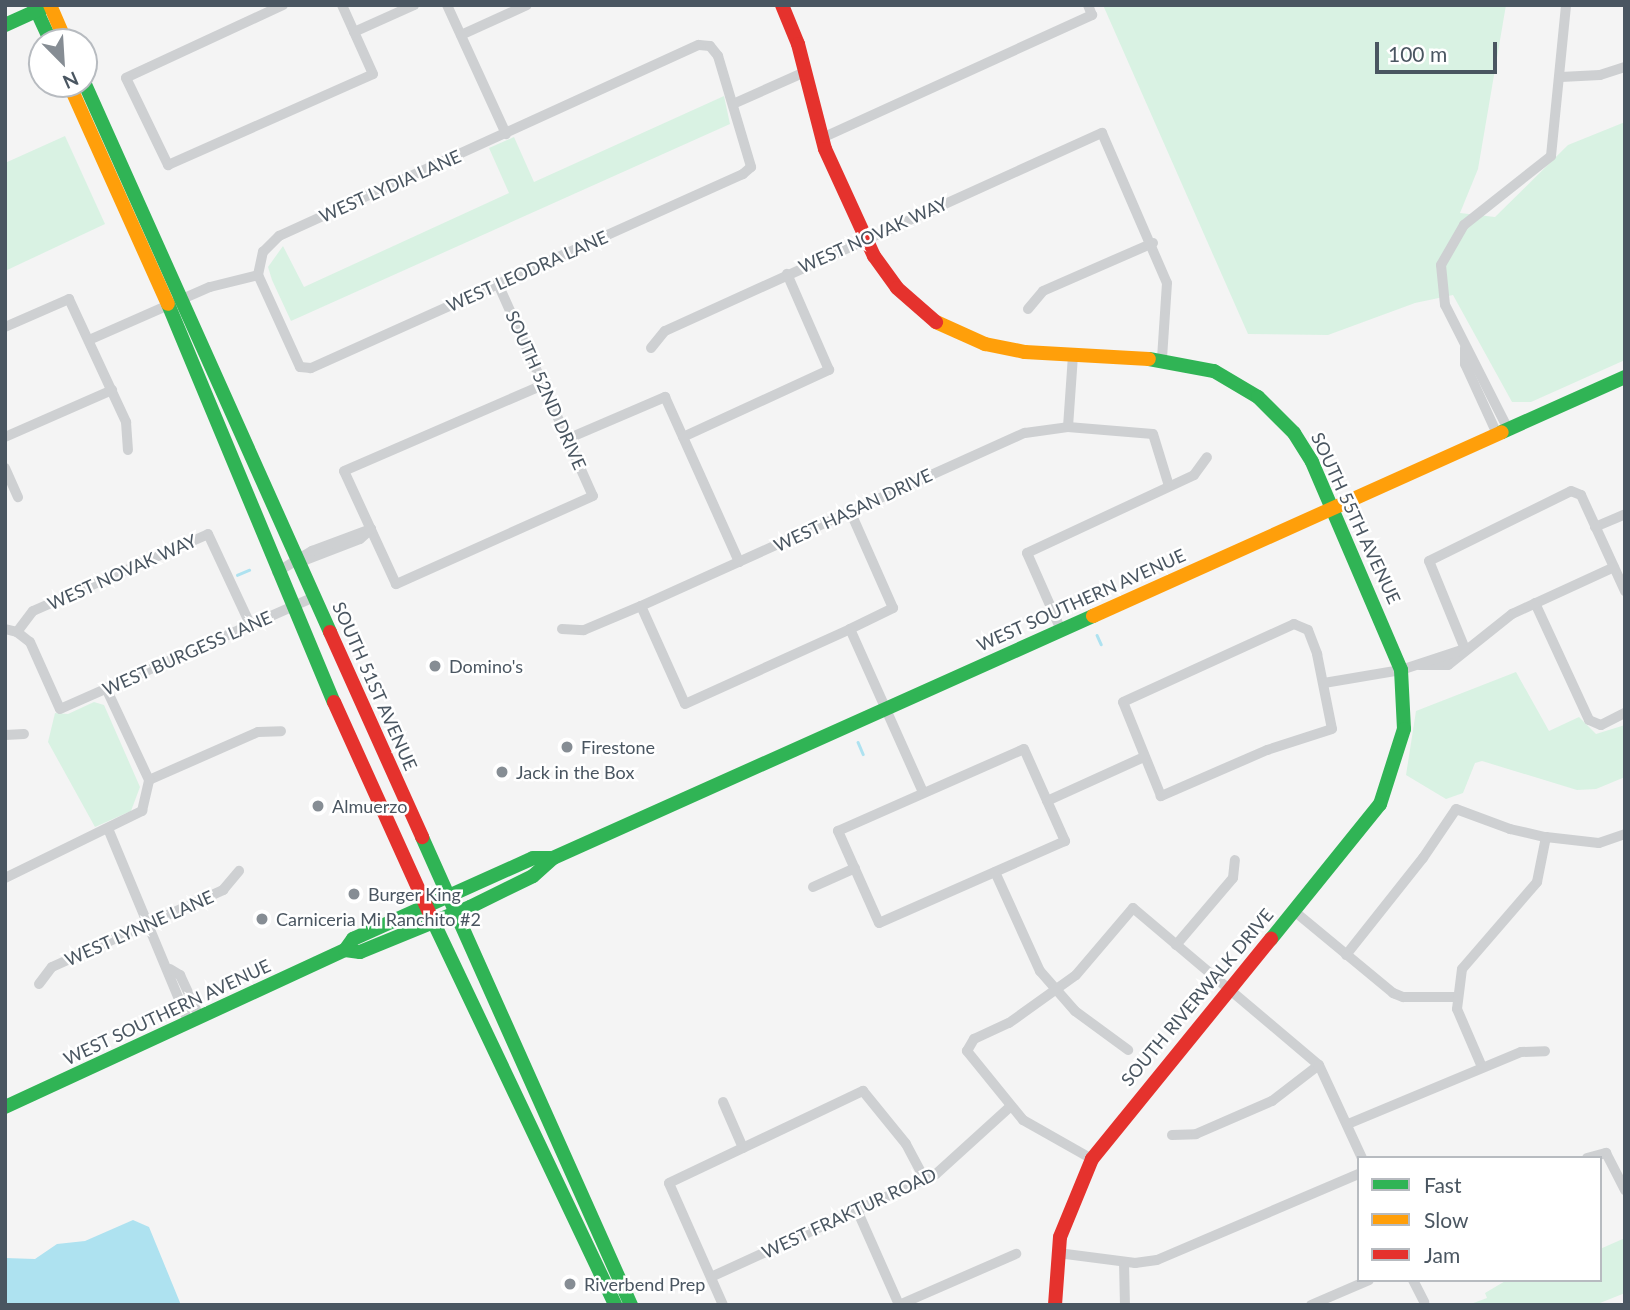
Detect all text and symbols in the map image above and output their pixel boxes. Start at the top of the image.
north arrow [28,28,98,98]
scale bar [1378,28,1500,72]
text: 100 m [1388,41,1447,66]
text: N [60,67,82,94]
street label: WEST LYDIA LANE [315,145,465,227]
street label: WEST NOVAK WAY [795,192,951,278]
street label: WEST LEODRA LANE [443,226,611,316]
street label: SOUTH 52ND DRIVE [501,307,591,473]
street label: SOUTH 55TH AVENUE [1307,429,1405,607]
street label: WEST HASAN DRIVE [770,464,936,556]
street label: WEST NOVAK WAY [44,529,200,615]
street label: WEST SOUTHERN AVENUE [973,544,1189,656]
street label: SOUTH 51ST AVENUE [328,598,422,774]
street label: WEST BURGESS LANE [99,606,275,700]
place label: Domino's [449,655,523,677]
marker: Domino's [427,658,443,674]
place label: Firestone [581,736,655,758]
marker: Firestone [559,739,575,755]
place label: Jack in the Box [516,761,634,783]
marker: Jack in the Box [494,764,510,780]
place label: Almuerzo [332,795,407,817]
marker: Almuerzo [310,798,326,814]
place label: Burger King [368,883,461,905]
street label: WEST LYNNE LANE [61,885,217,971]
marker: Burger King [346,886,362,902]
street label: SOUTH RIVERWALK DRIVE [1116,904,1278,1090]
place label: Carniceria Mi Ranchito #2 [276,908,481,930]
marker: Carniceria Mi Ranchito #2 [254,911,270,927]
street label: WEST SOUTHERN AVENUE [60,954,274,1070]
legend [1357,1156,1602,1282]
street label: WEST FRAKTUR ROAD [758,1163,940,1263]
text: Fast [1424,1172,1461,1197]
text: Slow [1424,1207,1468,1232]
text: Jam [1424,1242,1460,1267]
place label: Riverbend Prep [584,1273,705,1295]
marker: Riverbend Prep [562,1276,578,1292]

